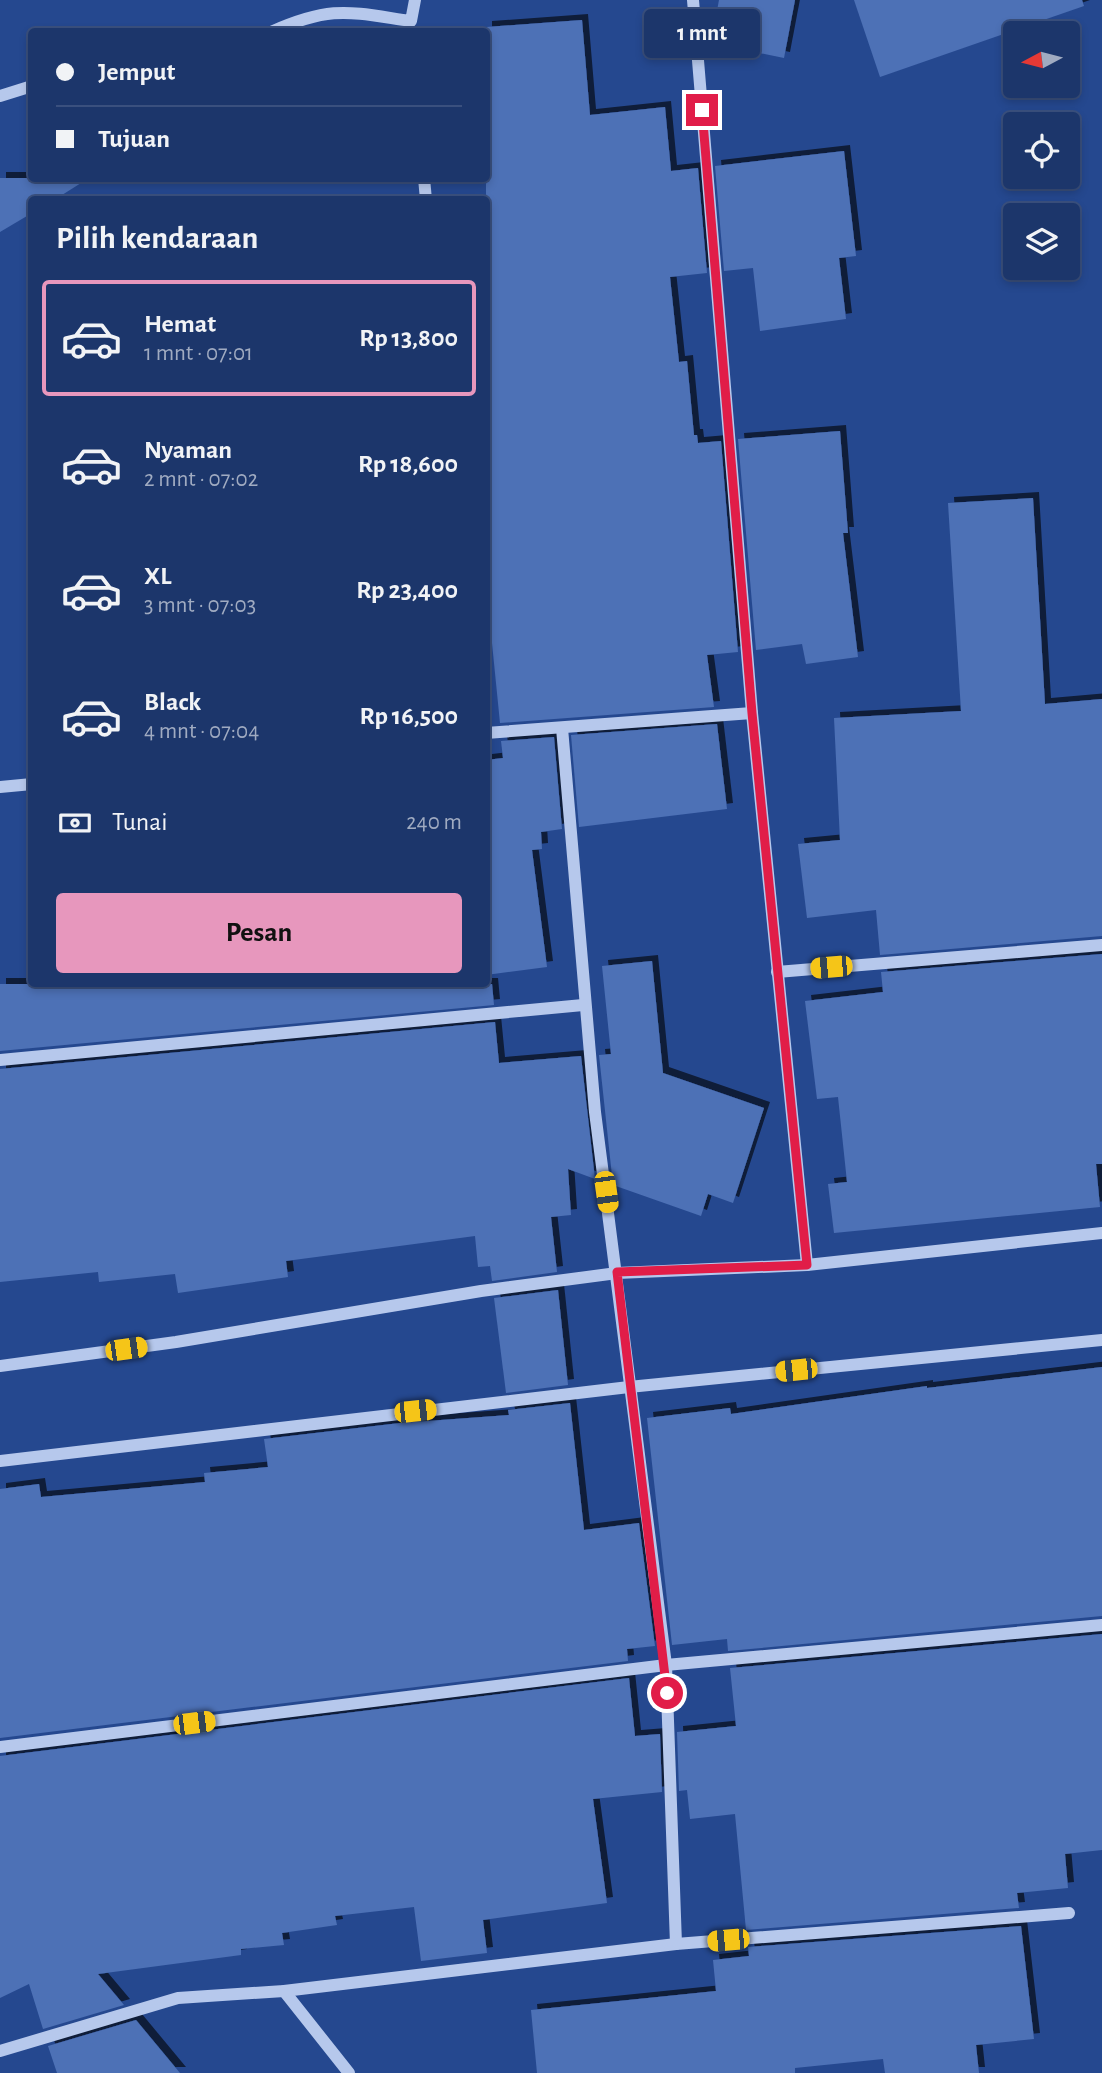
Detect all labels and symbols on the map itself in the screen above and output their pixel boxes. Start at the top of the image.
callout: 1 mnt [644,8,760,57]
north arrow [1003,21,1080,98]
route end [686,94,718,126]
car [810,955,853,979]
car [593,1170,620,1214]
car [104,1336,149,1362]
car [775,1357,818,1383]
car [394,1398,437,1424]
route start [651,1677,683,1709]
car [172,1710,217,1736]
car [707,1928,750,1952]

